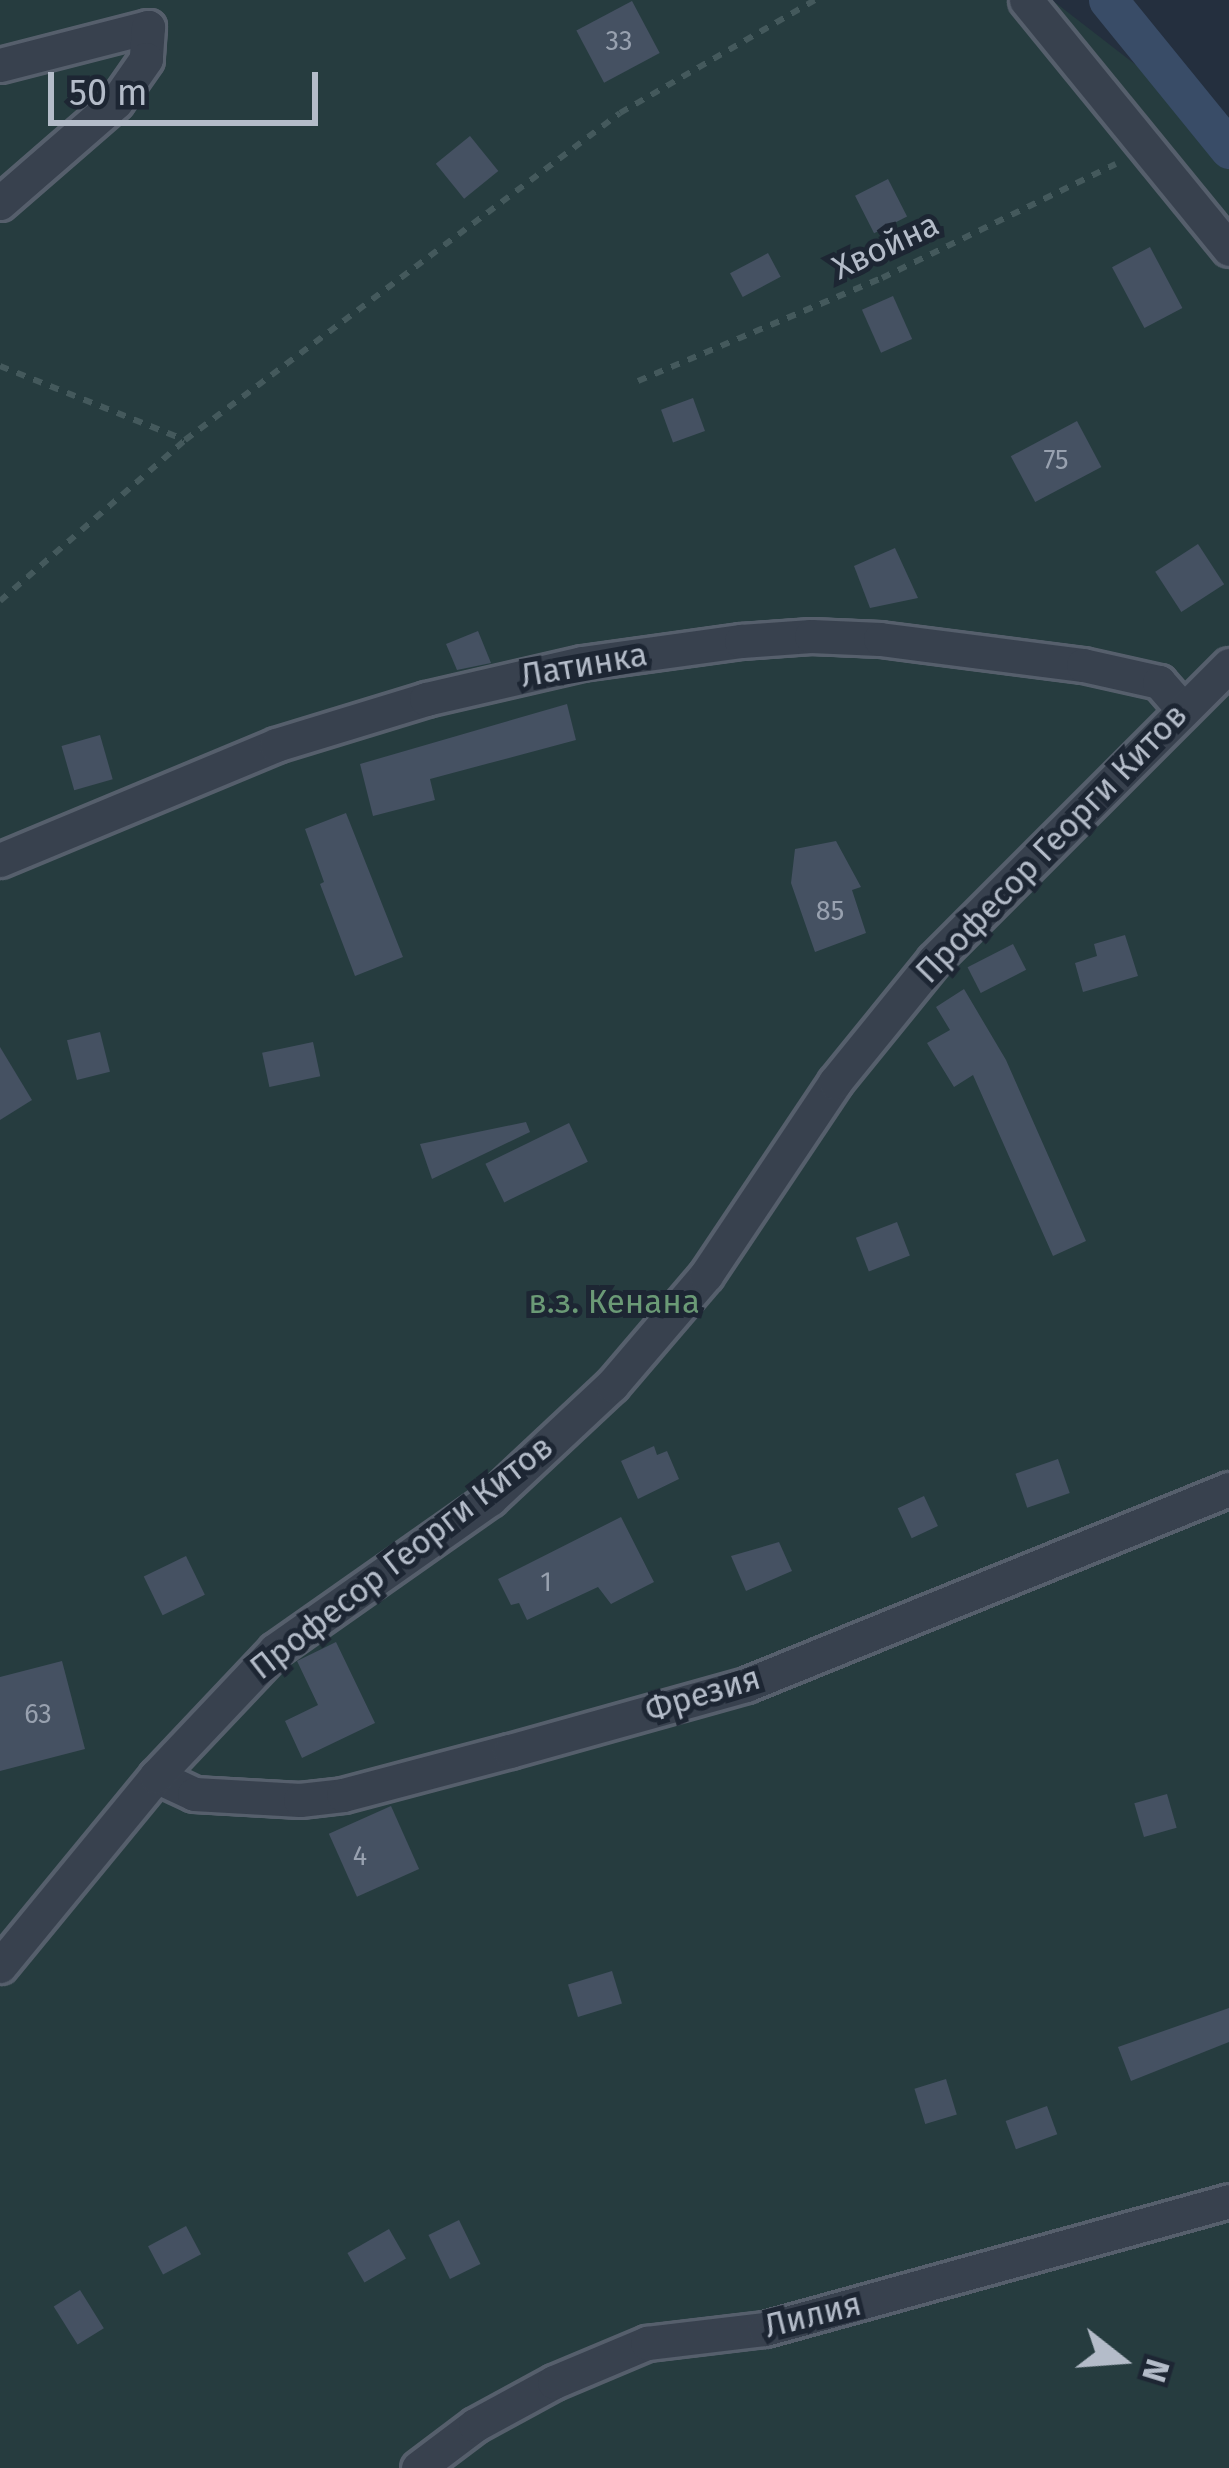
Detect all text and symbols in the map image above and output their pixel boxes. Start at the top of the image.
house number: 33 [606,26,632,58]
scale bar [54,48,324,122]
text: 50 m [69,71,148,115]
street label: Хвойна [826,205,946,289]
house number: 75 [1043,445,1069,477]
street label: Латинка [518,635,650,697]
street label: Професор Георги Китов [908,696,1196,992]
house number: 85 [816,896,844,928]
park label: в.з. Кенана [528,1283,700,1323]
street label: Професор Георги Китов [243,1428,561,1688]
house number: 1 [540,1567,552,1599]
street label: Фрезия [641,1659,765,1731]
house number: 63 [24,1699,52,1731]
house number: 4 [353,1841,367,1873]
street label: Лилия [760,2285,866,2347]
north arrow [1061,2300,1181,2420]
text: N [1133,2354,1178,2387]

